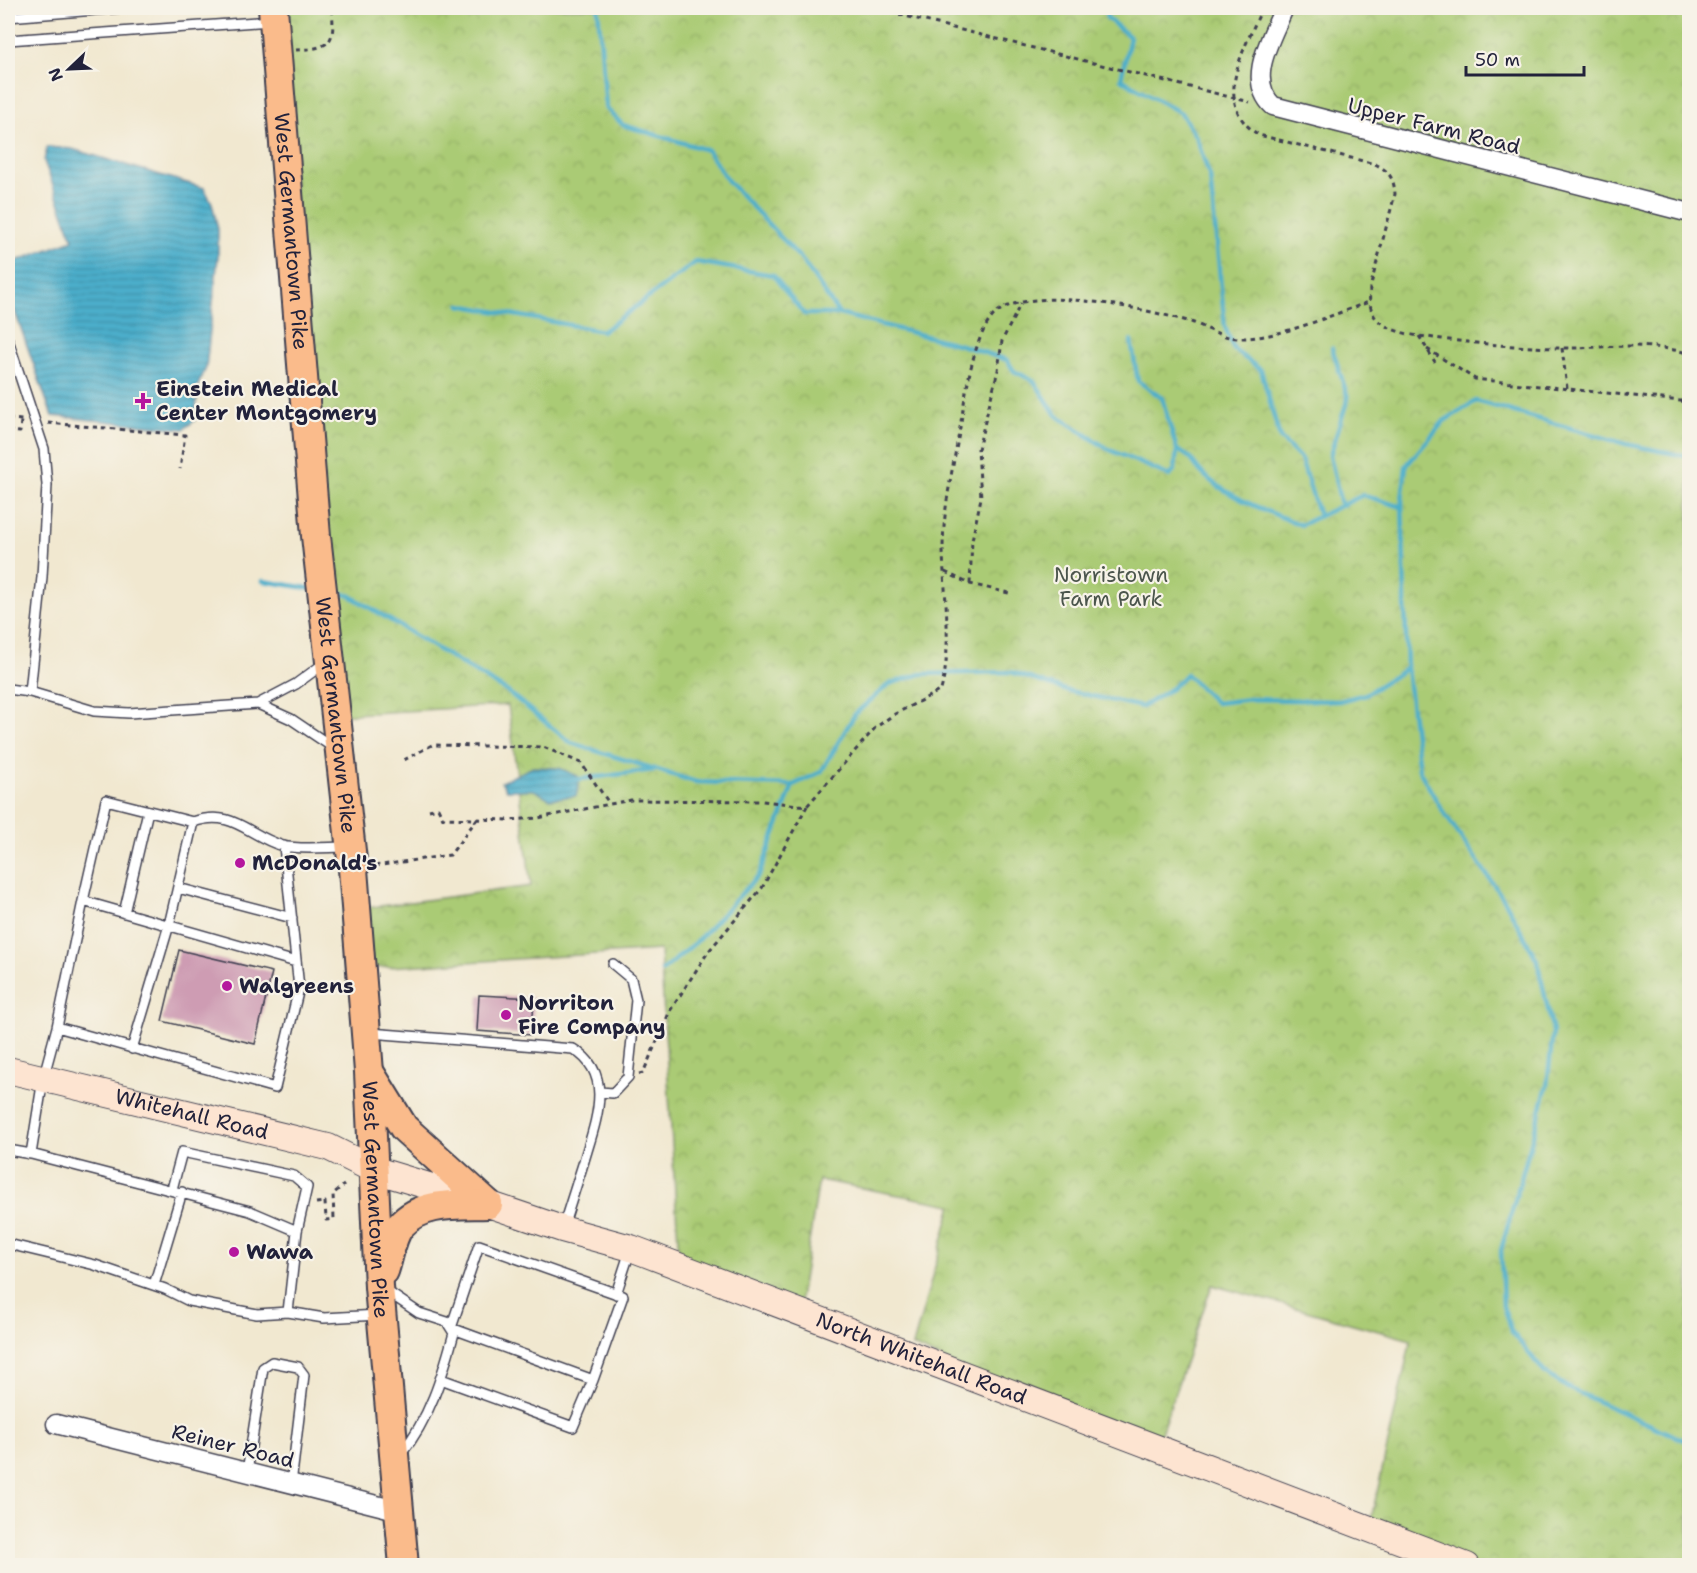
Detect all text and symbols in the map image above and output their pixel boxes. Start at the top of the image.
north arrow [39,39,99,99]
scale bar [1466,39,1584,77]
text: 50 m [1475,48,1520,72]
text: N [44,65,68,85]
street label: Upper Farm Road [1345,91,1523,161]
street label: West Germantown Pike [268,112,315,351]
place label: Einstein Medical Center Montgomery [156,375,377,427]
marker: Einstein Medical Center Montgomery [134,392,152,410]
park label: Norristown Farm Park [1054,561,1168,613]
street label: West Germantown Pike [309,595,363,835]
place label: McDonald's [252,849,377,877]
marker: McDonald's [233,856,247,870]
place label: Walgreens [239,972,354,1000]
marker: Walgreens [220,979,234,993]
place label: Norriton Fire Company [518,989,666,1041]
marker: Norriton Fire Company [499,1008,513,1022]
street label: West Germantown Pike [355,1080,396,1319]
street label: Whitehall Road [112,1082,271,1146]
place label: Wawa [246,1238,314,1266]
marker: Wawa [227,1245,241,1259]
street label: North Whitehall Road [812,1306,1031,1411]
street label: Reiner Road [169,1417,297,1475]

